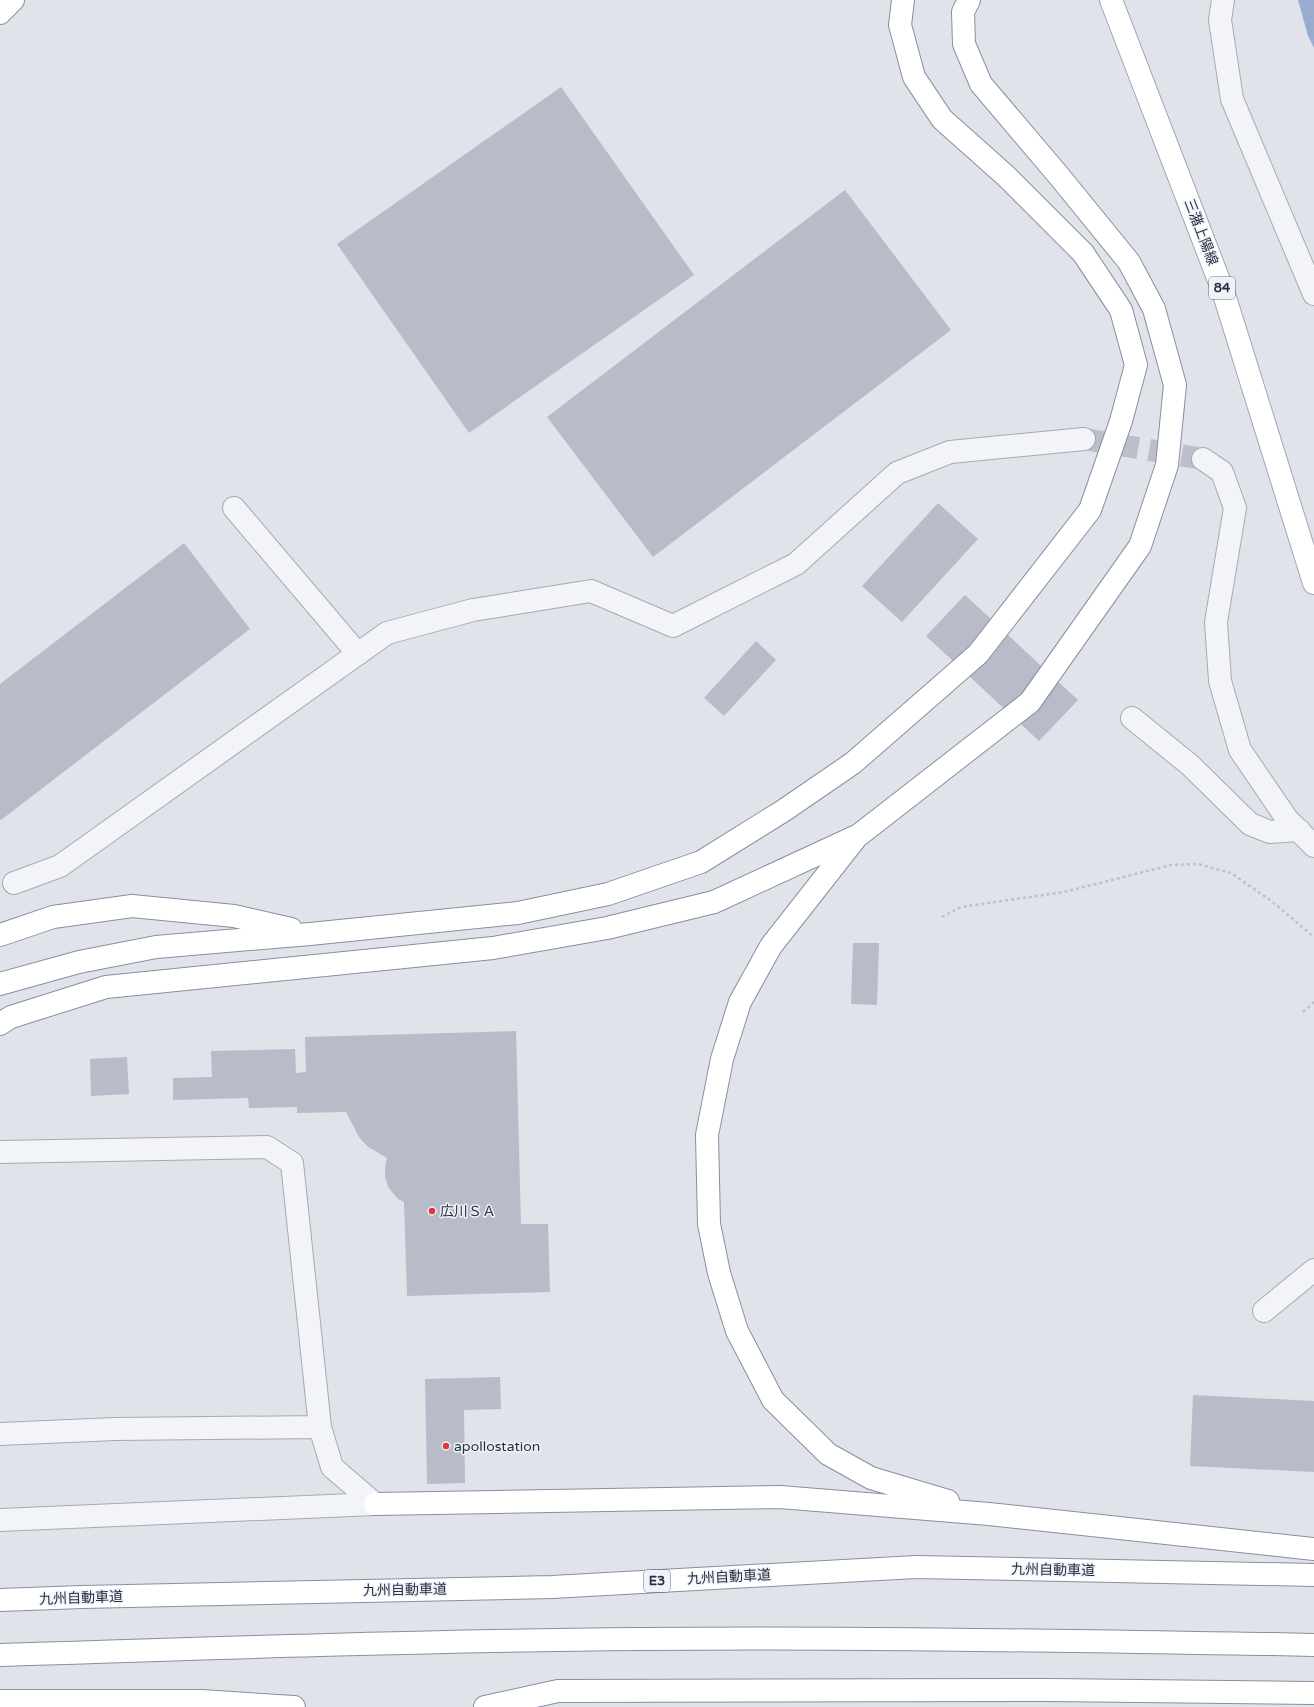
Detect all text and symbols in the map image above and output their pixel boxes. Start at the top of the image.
street label: 三潴上陽線 [1181,196,1221,268]
road number: 84 [1209,277,1235,299]
place label: 広川ＳＡ [440,1203,496,1220]
marker: 広川ＳＡ [427,1206,437,1216]
place label: apollostation [454,1438,540,1455]
marker: apollostation [441,1441,451,1451]
street label: 九州自動車道 [1011,1561,1095,1579]
street label: 九州自動車道 [687,1566,771,1588]
road number: E3 [644,1570,670,1592]
street label: 九州自動車道 [363,1581,447,1599]
street label: 九州自動車道 [39,1588,123,1608]

